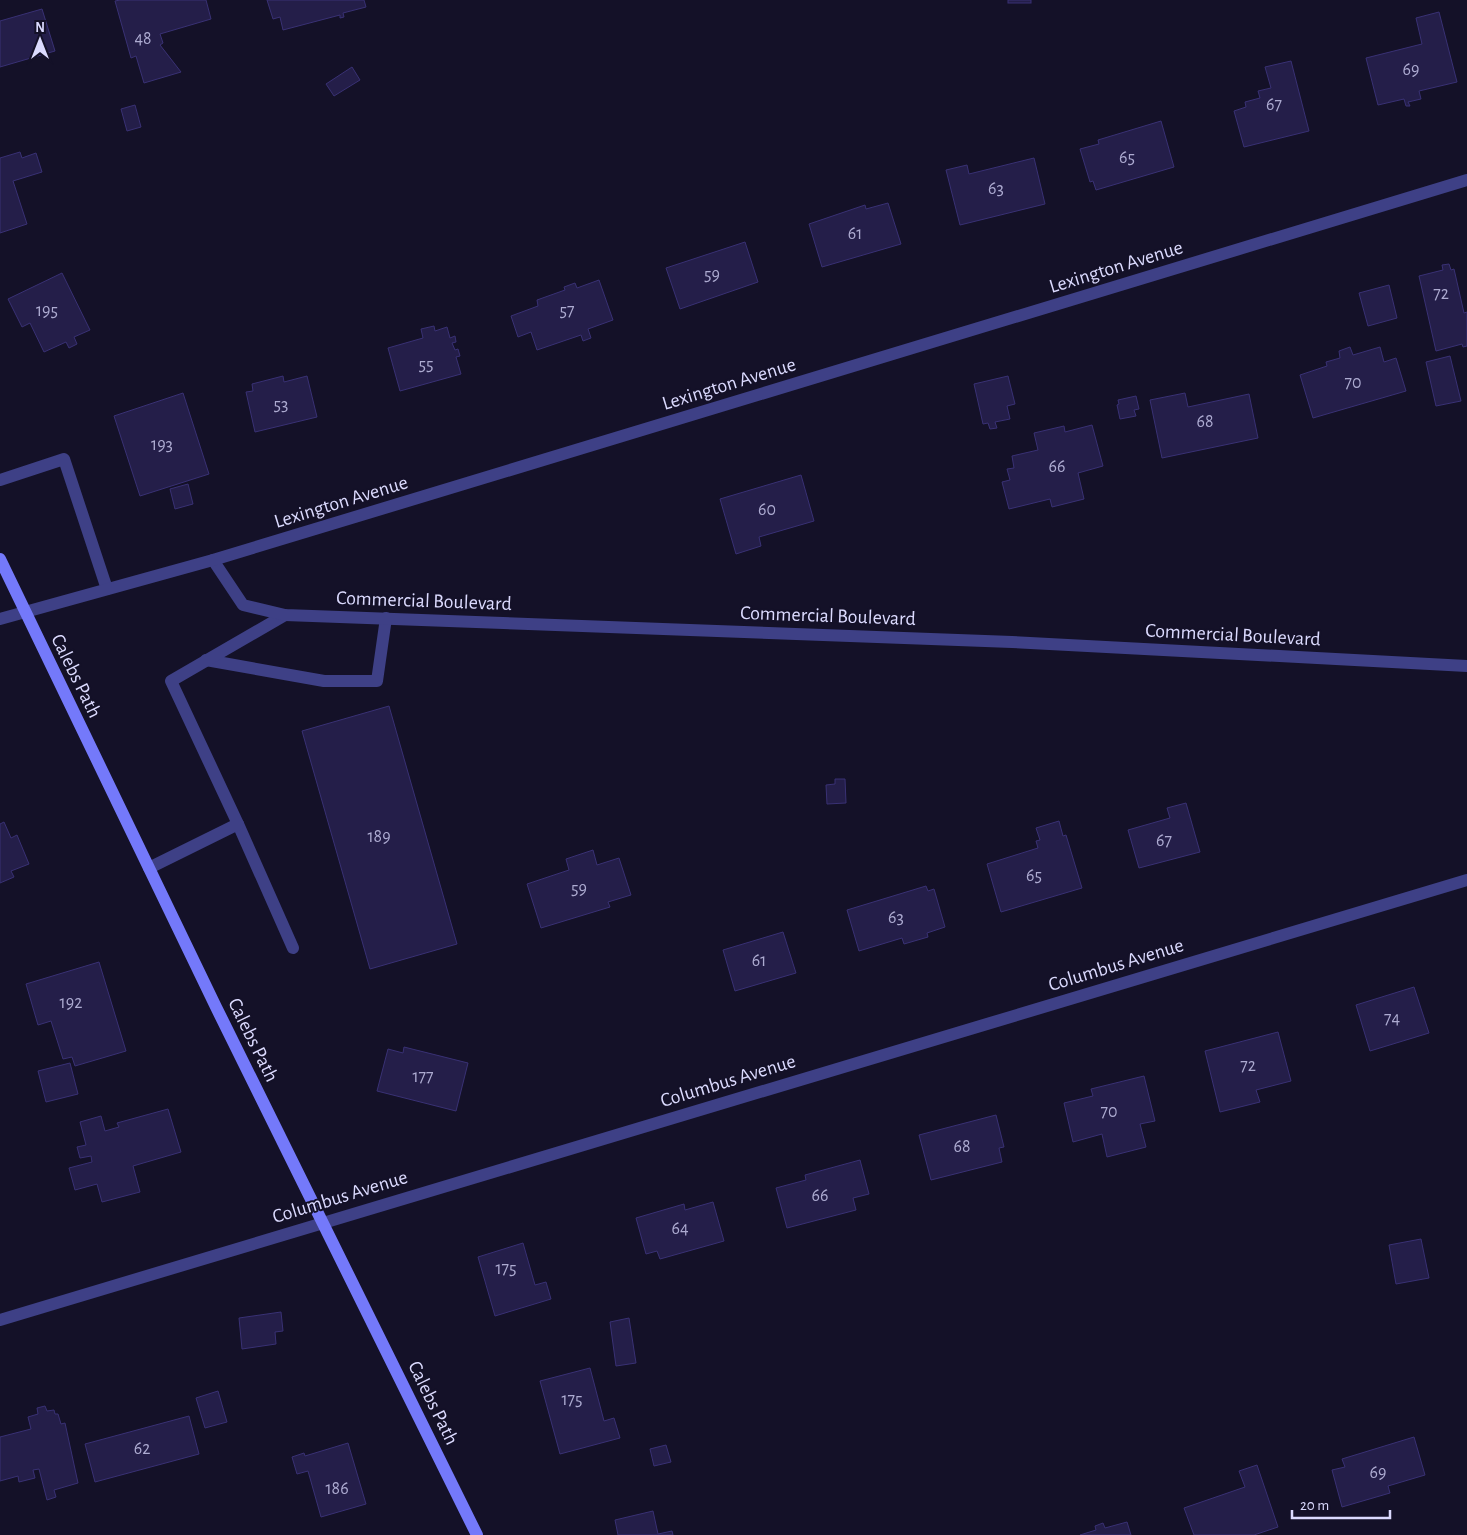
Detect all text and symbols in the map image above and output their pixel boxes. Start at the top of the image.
north arrow [15,15,65,65]
text: N [35,21,45,35]
house number: 48 [134,30,152,48]
house number: 69 [1403,61,1419,79]
house number: 67 [1266,96,1282,114]
house number: 65 [1119,149,1135,167]
house number: 63 [988,180,1004,198]
house number: 61 [848,225,862,243]
street label: Lexington Avenue [1047,237,1185,297]
house number: 59 [704,266,720,284]
house number: 72 [1433,285,1449,303]
house number: 195 [36,302,58,320]
house number: 57 [559,302,575,320]
street label: Lexington Avenue [660,354,798,414]
house number: 55 [418,356,434,374]
house number: 70 [1344,374,1362,392]
house number: 53 [274,396,288,414]
house number: 68 [1197,413,1214,431]
house number: 193 [151,436,173,454]
house number: 66 [1049,458,1065,476]
street label: Lexington Avenue [272,472,410,532]
house number: 60 [758,501,776,519]
street label: Commercial Boulevard [336,588,512,614]
street label: Commercial Boulevard [740,603,916,629]
street label: Commercial Boulevard [1145,620,1321,650]
street label: Calebs Path [47,631,105,721]
house number: 189 [367,828,391,846]
house number: 67 [1156,832,1172,850]
house number: 65 [1026,867,1042,885]
house number: 59 [571,880,587,898]
house number: 63 [888,909,904,927]
street label: Columbus Avenue [1046,935,1186,995]
house number: 61 [752,952,766,970]
house number: 192 [60,994,82,1012]
street label: Calebs Path [224,995,282,1085]
house number: 74 [1384,1010,1400,1028]
street label: Columbus Avenue [658,1051,798,1111]
house number: 72 [1240,1057,1256,1075]
house number: 177 [412,1068,434,1086]
house number: 70 [1100,1103,1118,1121]
house number: 68 [954,1138,971,1156]
street label: Columbus Avenue [270,1167,410,1227]
house number: 66 [812,1187,828,1205]
house number: 64 [671,1220,689,1238]
house number: 175 [495,1260,517,1278]
street label: Calebs Path [404,1358,462,1448]
house number: 175 [561,1391,583,1409]
house number: 62 [134,1440,150,1458]
house number: 69 [1370,1464,1386,1482]
house number: 186 [325,1480,349,1498]
scale bar [1292,1488,1390,1520]
text: 20 m [1300,1498,1329,1513]

